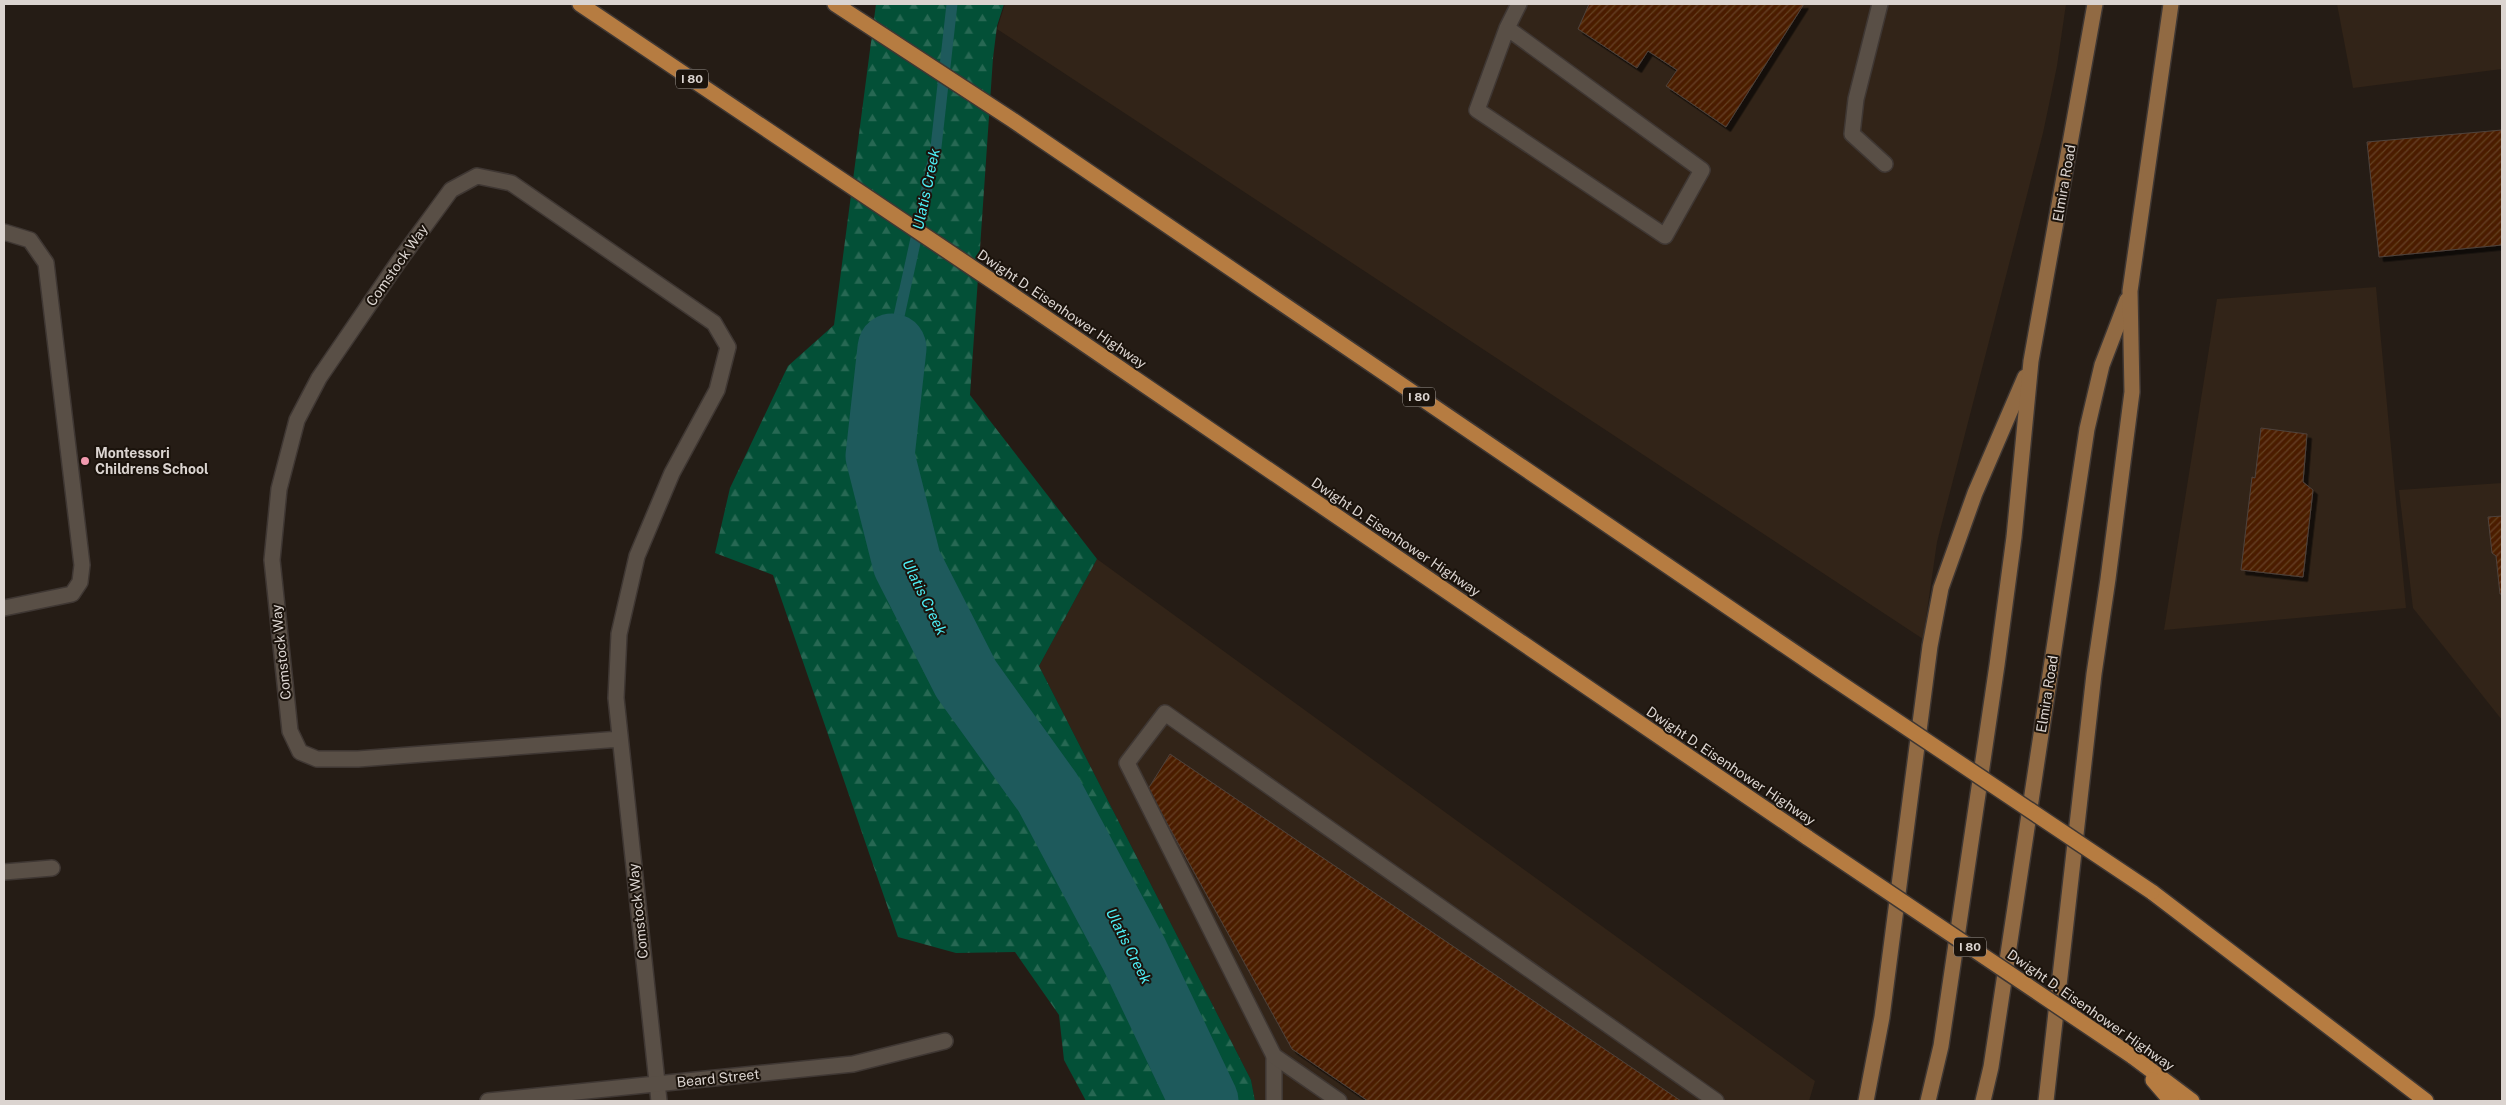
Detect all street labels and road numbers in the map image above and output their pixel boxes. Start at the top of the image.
road number: I 80 [676,70,708,88]
street label: Elmira Road [2049,143,2079,223]
street label: Comstock Way [363,221,431,309]
street label: Dwight D. Eisenhower Highway [974,246,1150,372]
road number: I 80 [1403,388,1435,407]
street label: Dwight D. Eisenhower Highway [1308,474,1484,600]
street label: Comstock Way [268,603,294,701]
street label: Elmira Road [2033,654,2061,734]
street label: Dwight D. Eisenhower Highway [1643,703,1819,829]
street label: Comstock Way [625,862,651,960]
road number: I 80 [1954,938,1986,956]
street label: Dwight D. Eisenhower Highway [2004,946,2178,1074]
street label: Beard Street [676,1066,760,1090]

